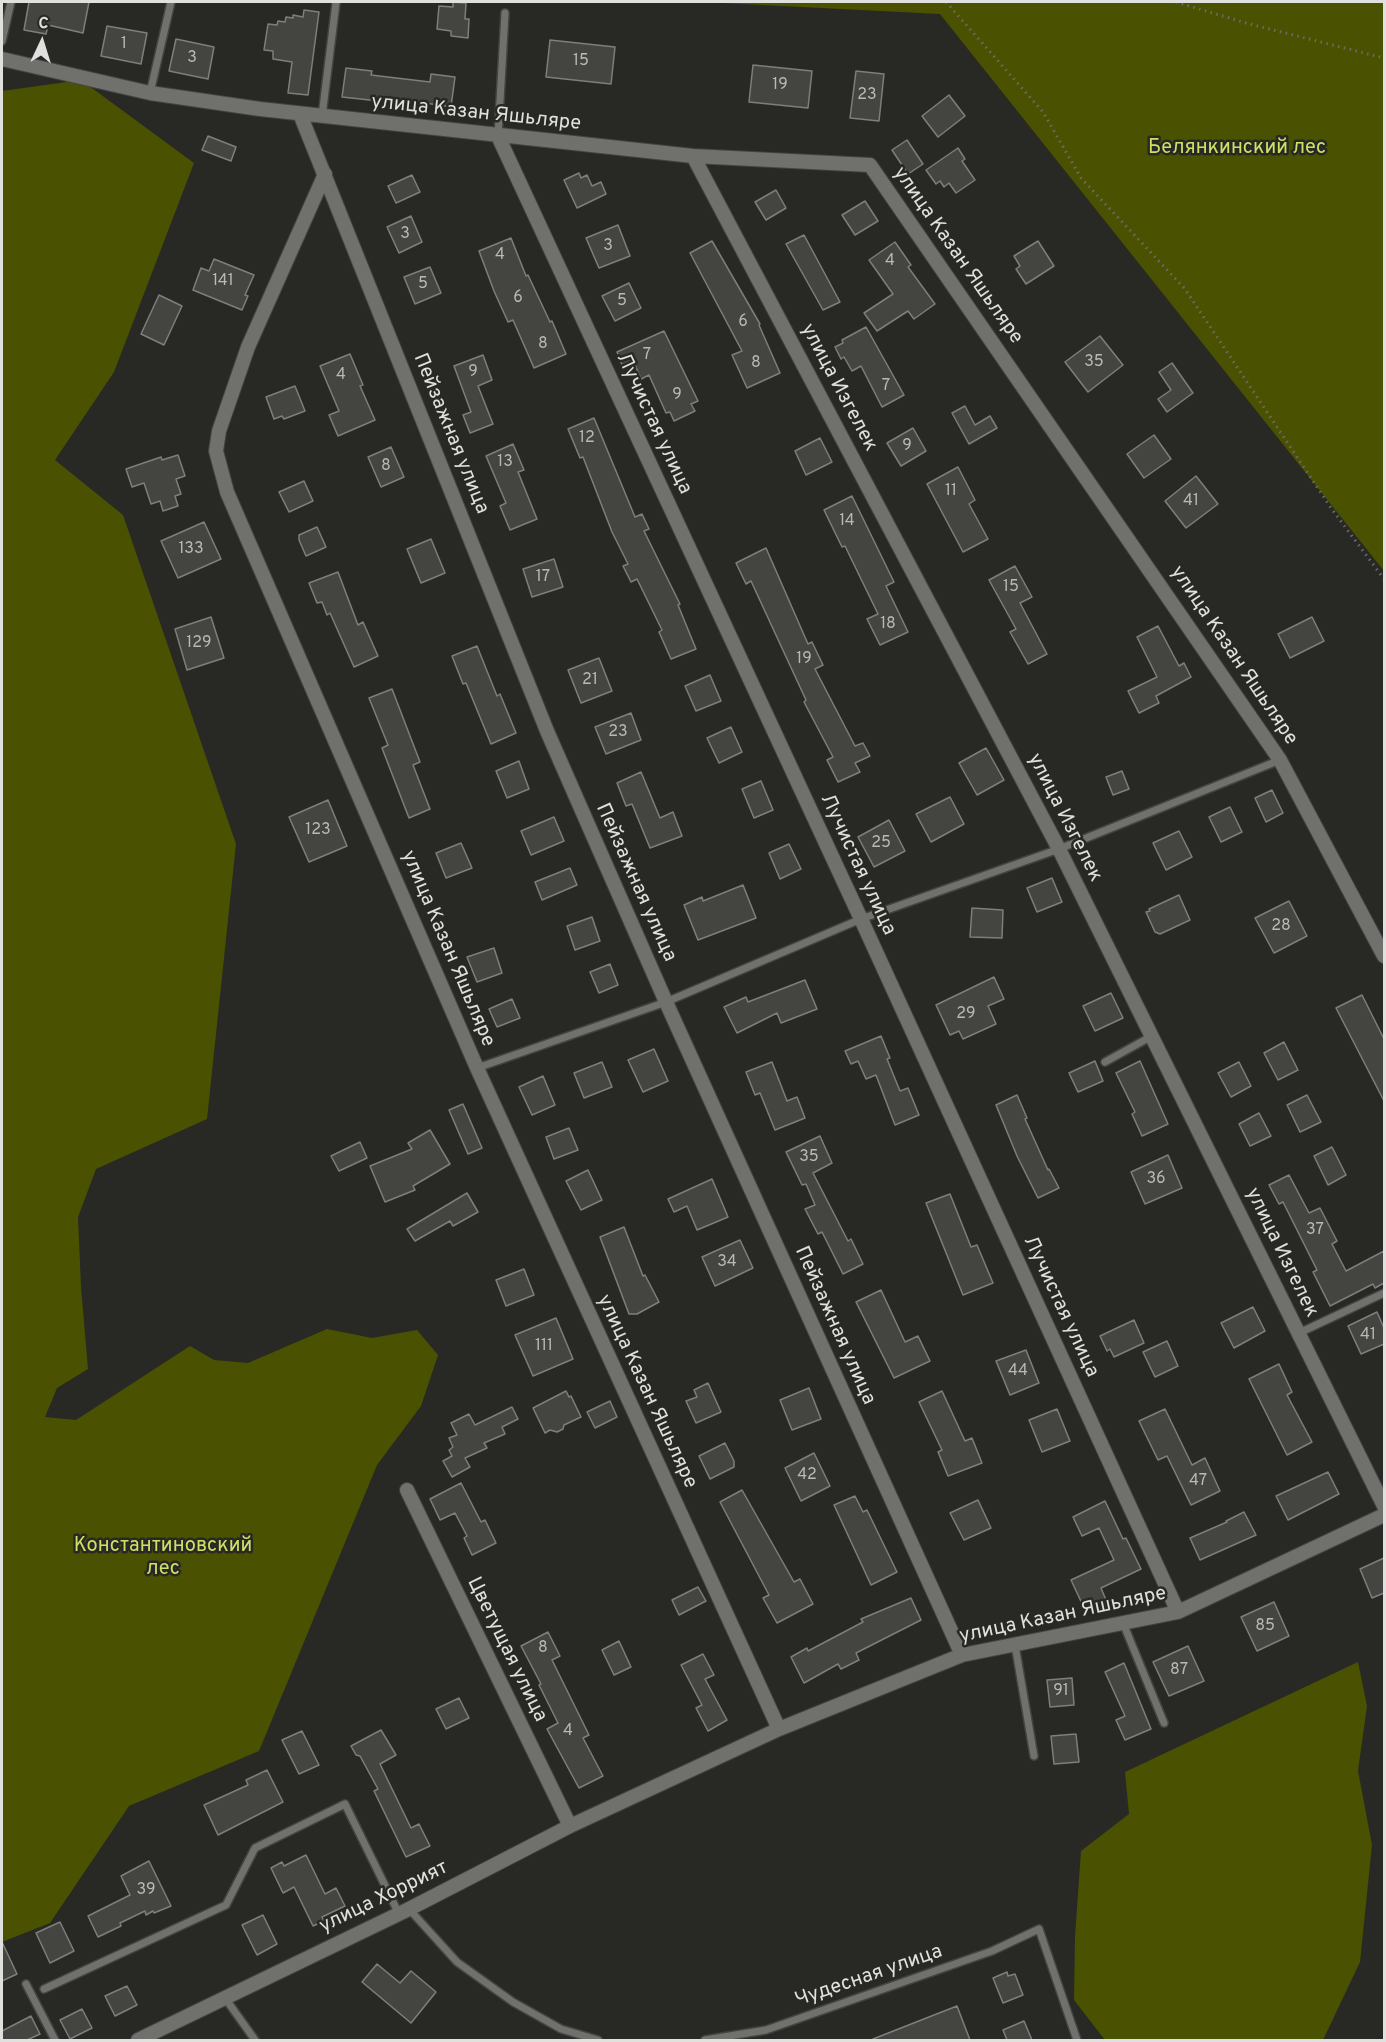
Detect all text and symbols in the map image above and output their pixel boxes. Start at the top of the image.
north arrow [12,12,72,72]
text: С [37,14,49,34]
house number: 1 [121,35,127,55]
house number: 3 [187,49,197,69]
house number: 15 [573,52,589,72]
house number: 19 [772,76,788,96]
house number: 23 [857,86,877,106]
street label: улица Казан Яшьляре [370,91,582,137]
park label: Белянкинский лес [1148,137,1326,161]
street label: улица Казан Яшьляре [887,163,1027,349]
house number: 3 [400,225,410,245]
house number: 3 [603,237,613,257]
house number: 4 [495,246,505,266]
house number: 4 [885,252,895,272]
house number: 141 [212,272,234,292]
house number: 5 [418,275,428,295]
house number: 6 [513,289,523,309]
house number: 5 [617,292,627,312]
house number: 6 [738,313,748,333]
street label: улица Изгелек [794,320,882,456]
house number: 8 [538,335,548,355]
house number: 7 [643,346,651,366]
street label: Лучистая улица [610,349,696,499]
street label: Пейзажная улица [407,350,493,518]
house number: 35 [1084,353,1104,373]
house number: 8 [751,354,761,374]
house number: 9 [468,363,478,383]
house number: 4 [336,366,346,386]
house number: 7 [882,377,890,397]
house number: 9 [672,386,682,406]
house number: 12 [579,429,595,449]
house number: 9 [902,437,912,457]
house number: 13 [497,453,513,473]
house number: 8 [381,457,391,477]
house number: 11 [945,482,957,502]
house number: 41 [1183,492,1199,512]
house number: 14 [839,512,855,532]
house number: 133 [178,540,204,560]
street label: улица Казан Яшьляре [1164,562,1302,750]
house number: 17 [536,568,550,588]
house number: 15 [1003,578,1019,598]
house number: 18 [880,615,896,635]
house number: 129 [186,634,212,654]
house number: 19 [796,650,812,670]
house number: 21 [582,671,598,691]
house number: 23 [608,723,628,743]
street label: улица Изгелек [1021,750,1107,886]
street label: Лучистая улица [814,790,900,940]
street label: Пейзажная улица [589,800,681,966]
house number: 123 [305,821,331,841]
house number: 25 [871,834,891,854]
street label: улица Казан Яшьляре [395,847,499,1051]
house number: 28 [1271,917,1291,937]
house number: 29 [956,1005,976,1025]
house number: 35 [799,1148,819,1168]
house number: 36 [1146,1170,1166,1190]
street label: улица Изгелек [1239,1184,1323,1322]
house number: 37 [1306,1221,1324,1241]
street label: Лучистая улица [1017,1232,1103,1382]
street label: Пейзажная улица [788,1243,880,1409]
house number: 34 [717,1253,737,1273]
street label: улица Казан Яшьляре [591,1291,701,1493]
house number: 41 [1360,1326,1376,1346]
house number: 111 [535,1337,553,1357]
house number: 44 [1008,1362,1028,1382]
house number: 42 [797,1466,817,1486]
house number: 47 [1189,1472,1207,1492]
park label: Константиновский лес [74,1535,252,1582]
street label: Цветущая улица [461,1574,551,1726]
street label: улица Казан Яшьляре [957,1582,1169,1650]
house number: 85 [1255,1617,1275,1637]
house number: 8 [538,1639,548,1659]
house number: 87 [1170,1661,1188,1681]
house number: 91 [1053,1682,1069,1702]
house number: 4 [563,1722,573,1742]
street label: улица Хоррият [316,1857,452,1939]
house number: 39 [137,1881,155,1901]
street label: Чудесная улица [792,1941,946,2013]

